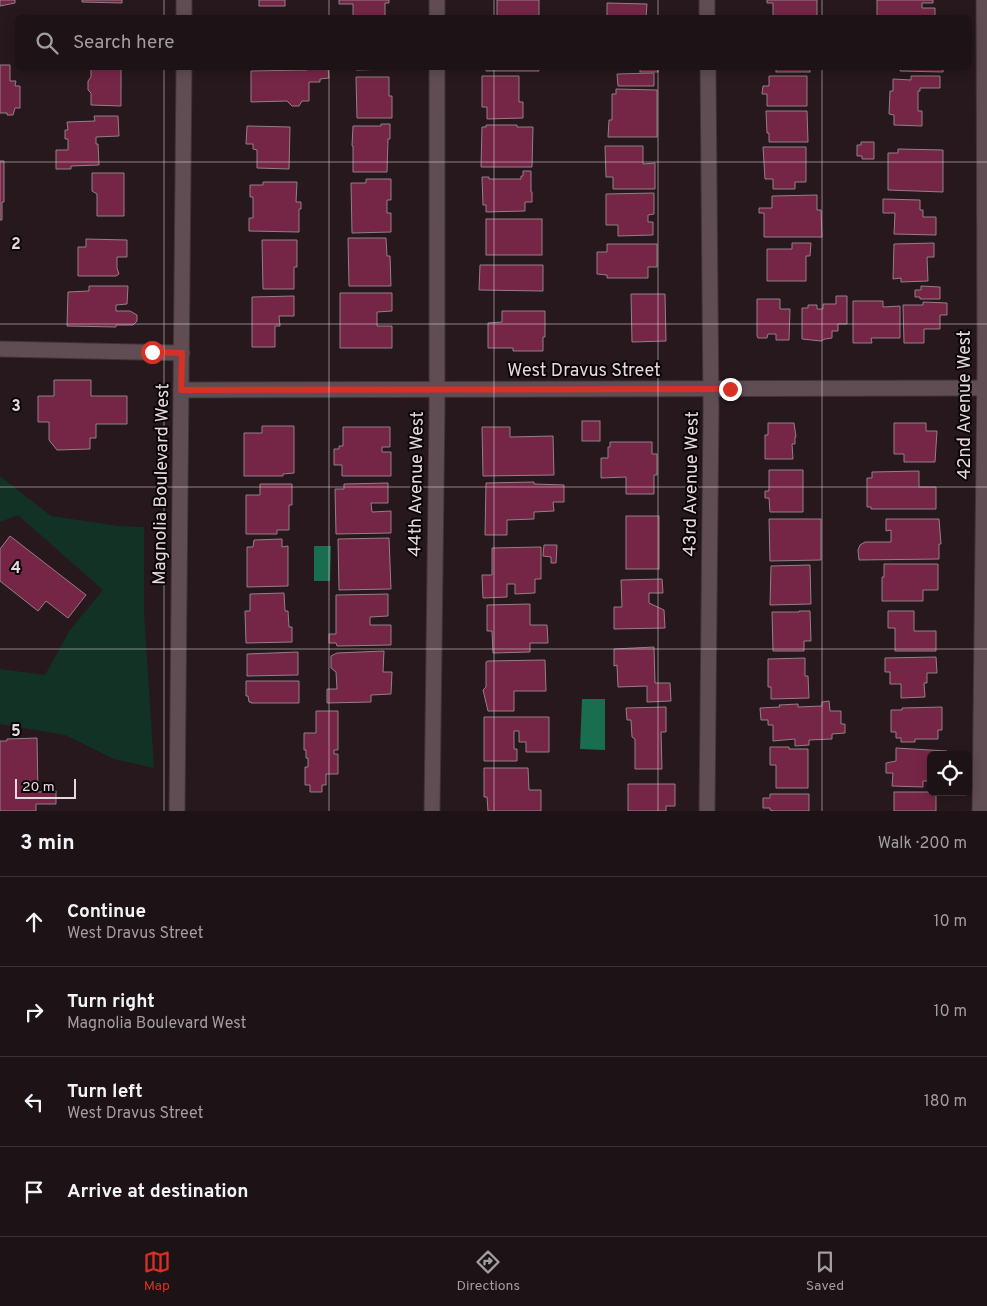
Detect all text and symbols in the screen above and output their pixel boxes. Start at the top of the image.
search box [15,15,972,70]
icon: search [33,29,61,57]
text: Search here [73,31,175,55]
text: 2 [11,235,21,255]
street label: 42nd Avenue West [954,330,977,480]
route start [141,341,164,364]
street label: West Dravus Street [507,360,661,383]
route end [719,378,742,401]
street label: Magnolia Boulevard West [149,383,175,585]
text: 3 [11,397,21,417]
street label: 44th Avenue West [404,411,430,557]
street label: 43rd Avenue West [679,411,705,557]
text: 4 [11,559,21,579]
text: 5 [11,722,21,742]
map controls [927,751,972,796]
button: locate [927,751,972,796]
scale bar [15,776,76,799]
text: 20 m [22,779,55,796]
text: 3 min [20,830,75,857]
text: Walk · 200 m [878,834,967,854]
text: Continue [67,900,146,924]
icon: ahead [20,908,48,936]
text: 10 m [933,912,967,932]
text: West Dravus Street [67,924,204,944]
text: Turn right [67,990,155,1014]
icon: right [20,998,48,1026]
text: 10 m [933,1002,967,1022]
text: Magnolia Boulevard West [67,1014,247,1034]
text: Turn left [67,1080,143,1104]
icon: left [20,1088,48,1116]
text: 180 m [924,1092,967,1112]
text: West Dravus Street [67,1104,204,1124]
icon: arrive [20,1178,48,1206]
text: Arrive at destination [67,1180,248,1204]
tab: Map [143,1248,171,1295]
tab: Directions [456,1248,520,1295]
tab: Saved [806,1248,844,1295]

